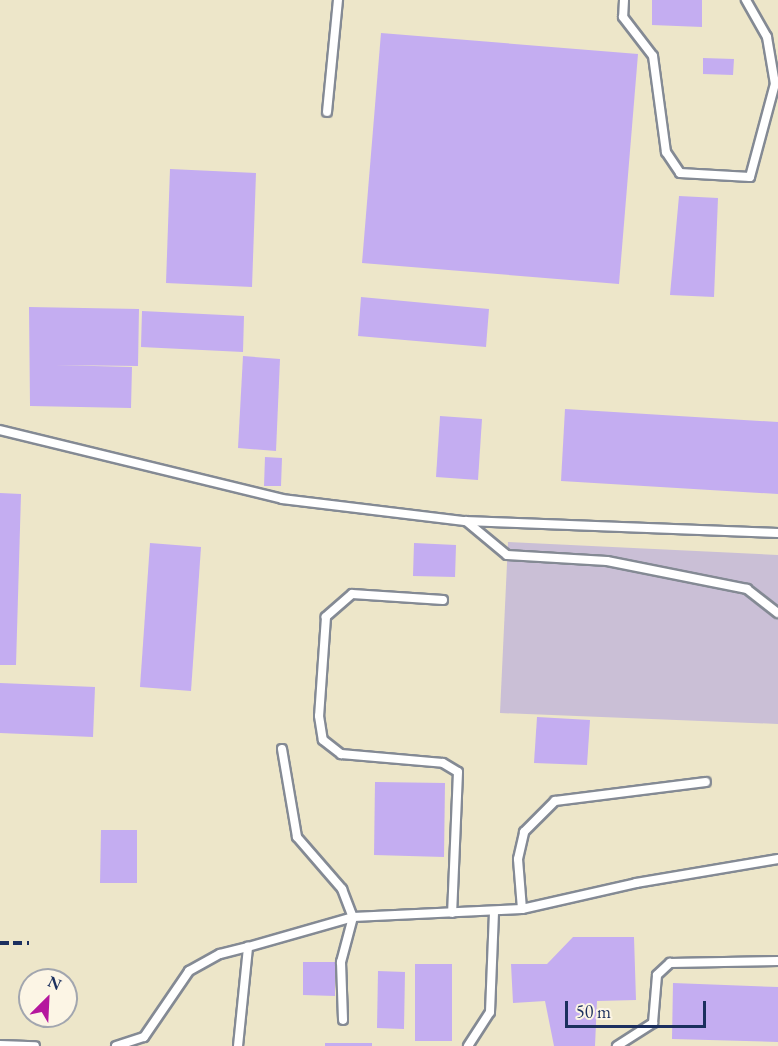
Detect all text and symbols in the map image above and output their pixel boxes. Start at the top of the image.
north arrow [18,968,78,1028]
text: N [45,971,65,995]
scale bar [568,989,709,1027]
text: 50 m [576,1000,611,1023]

